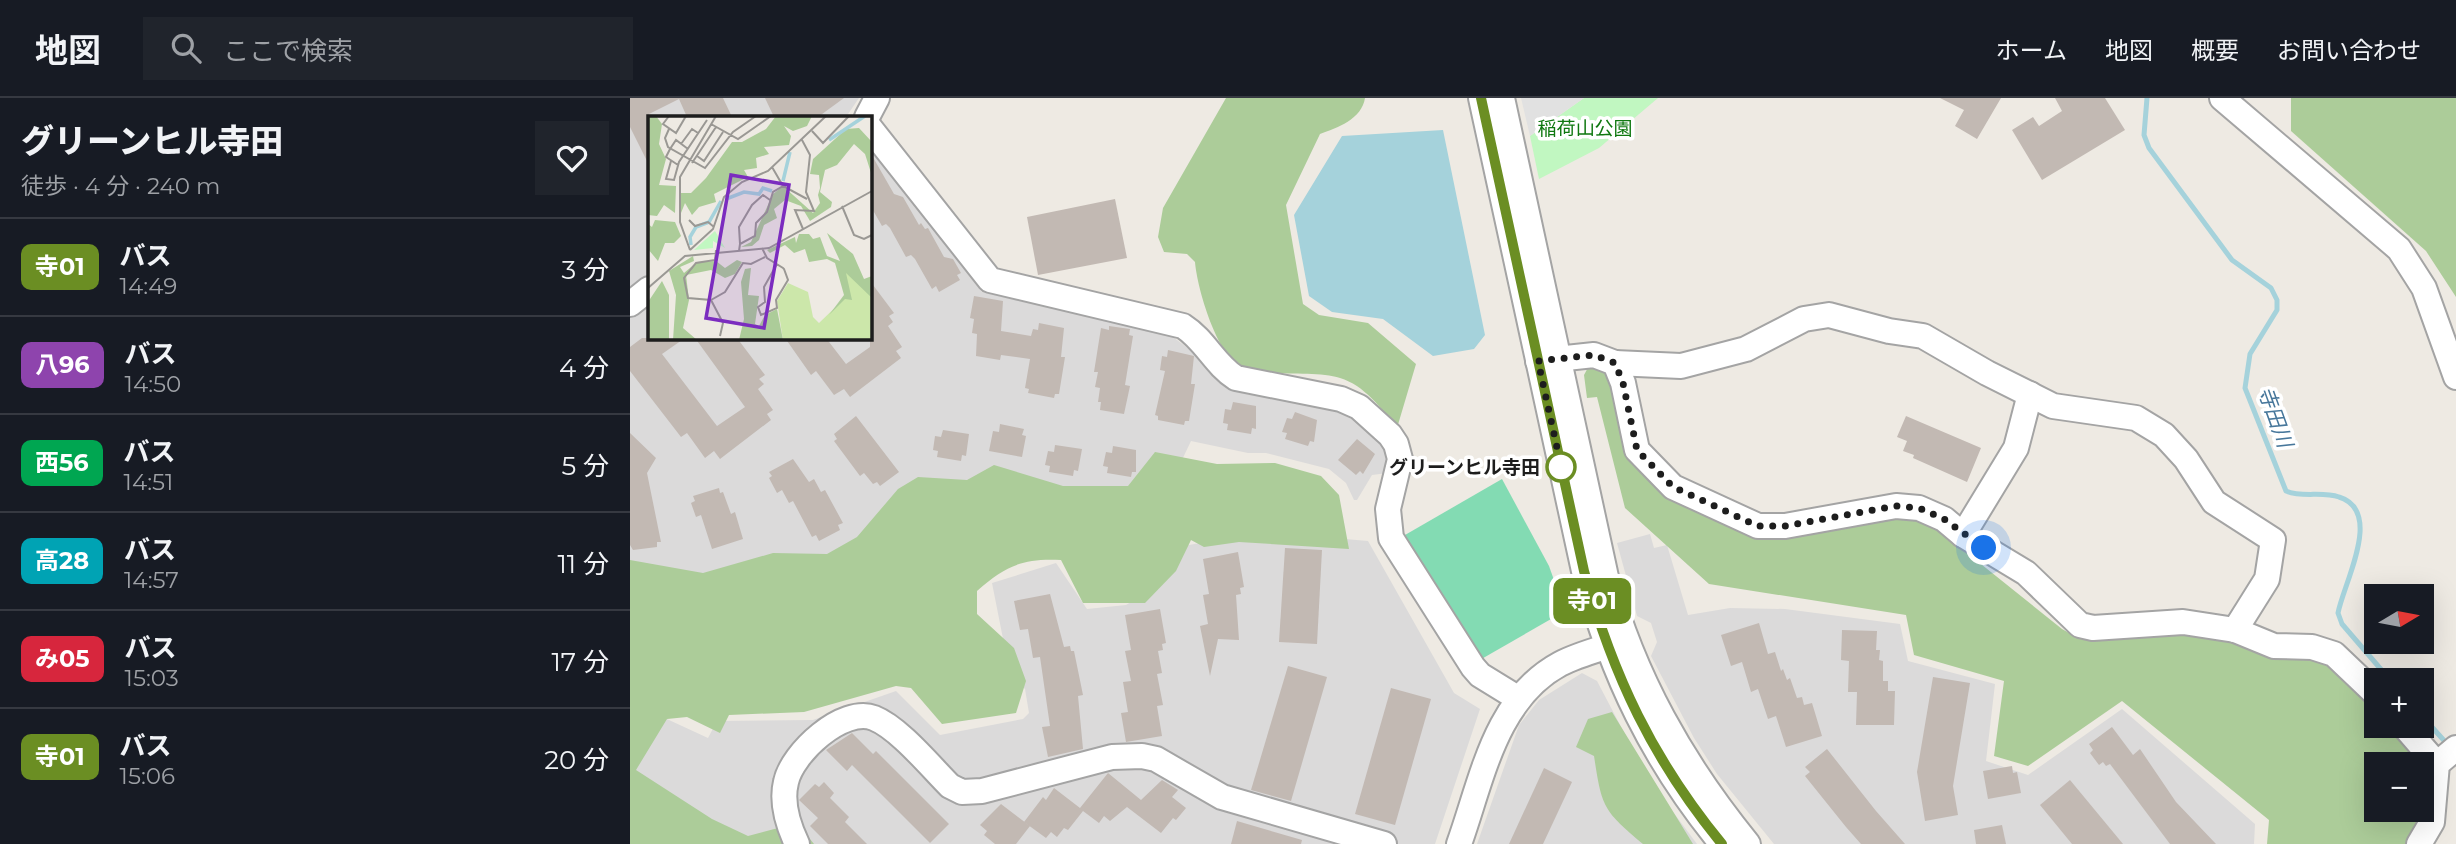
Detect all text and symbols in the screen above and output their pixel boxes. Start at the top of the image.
search box [143,17,633,80]
icon: search [167,29,205,67]
text: 地図 [35,30,101,70]
text: ここで検索 [223,35,353,67]
text: ホーム [1996,36,2067,65]
text: 地図 [2105,36,2153,65]
text: 概要 [2191,36,2239,65]
text: お問い合わせ [2277,36,2421,65]
inset map [648,116,872,340]
park label: 稲荷山公園 [1537,117,1633,140]
text: グリーンヒル寺田 [21,121,283,161]
button: heart [535,121,609,195]
text: 徒歩 · 4 分 · 240 m [21,172,220,200]
text: バス [120,240,172,272]
text: 寺01 [35,252,85,281]
text: 3 分 [562,254,609,286]
text: 14:49 [120,272,177,300]
text: バス [125,338,177,370]
text: 八96 [35,350,90,379]
text: 4 分 [559,352,609,384]
text: 14:50 [125,370,181,398]
water label: 寺田川 [2253,383,2299,453]
text: バス [124,436,176,468]
text: 西56 [35,448,89,477]
text: 5 分 [561,450,609,482]
marker: グリーンヒル寺田 [1546,452,1576,482]
place label: グリーンヒル寺田 [1389,456,1540,479]
text: 14:51 [124,468,173,496]
your location [1966,530,2001,565]
text: バス [124,534,176,566]
text: 高28 [35,546,89,575]
text: 11 分 [557,548,609,580]
text: 14:57 [124,566,179,594]
line badge: 寺01 [1552,578,1632,624]
north arrow [2364,584,2434,654]
map controls [2364,584,2434,822]
text: 寺01 [1567,586,1617,615]
text: バス [125,632,177,664]
text: み05 [35,644,90,673]
text: 17 分 [551,646,609,678]
text: 15:03 [125,664,179,692]
button: + [2364,668,2434,738]
text: バス [120,730,172,762]
text: 寺01 [35,742,85,771]
text: 20 分 [544,744,609,776]
button: − [2364,752,2434,822]
text: 15:06 [120,762,175,790]

